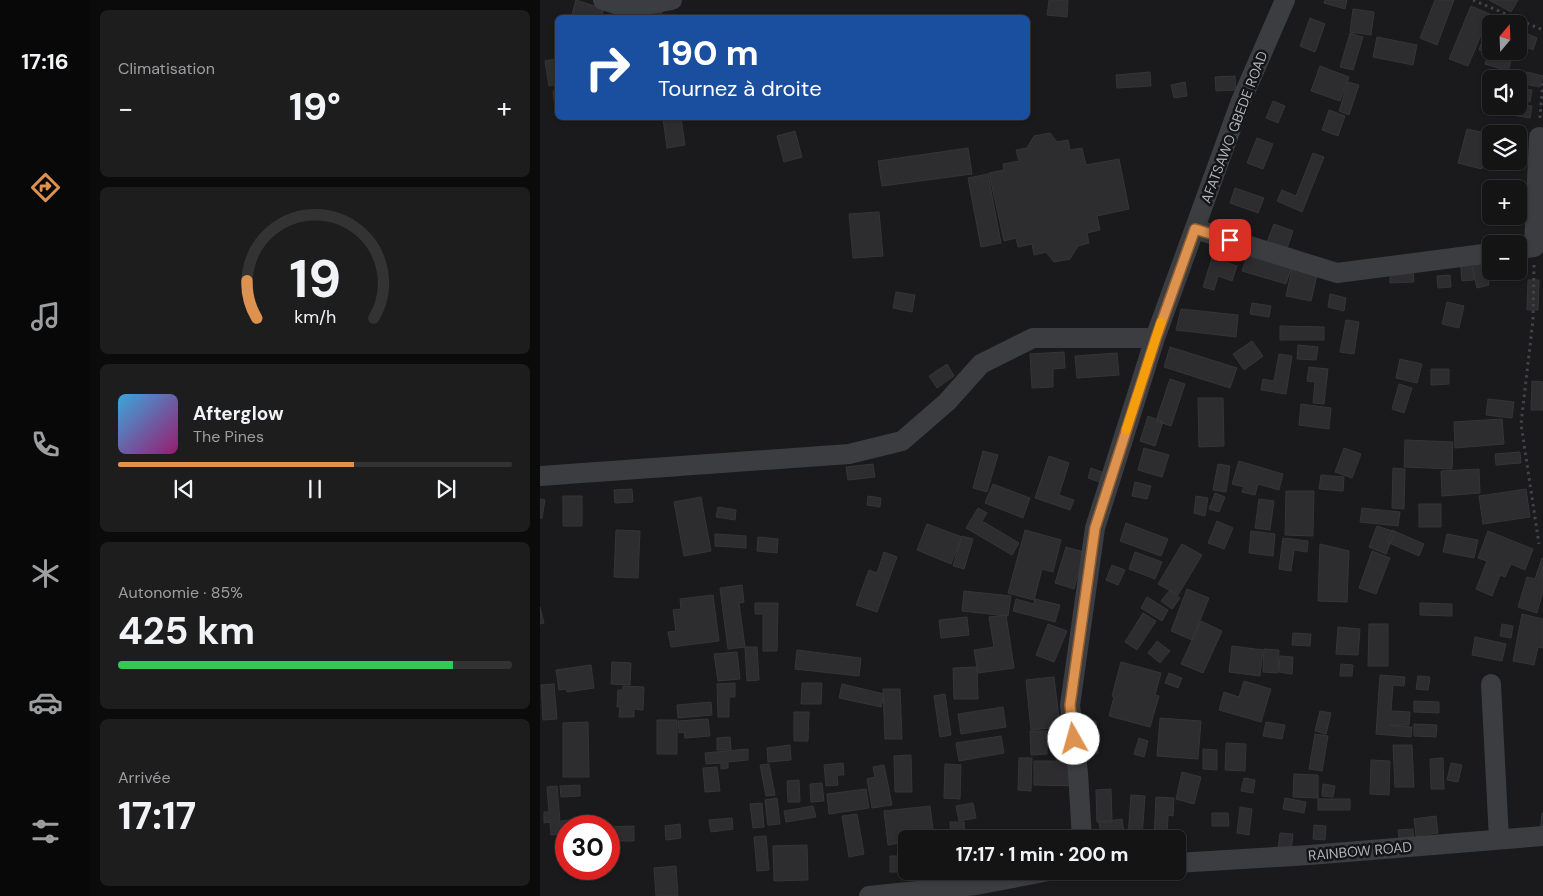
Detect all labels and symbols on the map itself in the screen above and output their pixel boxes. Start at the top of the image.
north arrow [1482,15,1528,60]
street label: AFATSAWO GBEDE ROAD [1197,48,1271,206]
pin [1209,219,1251,261]
position arrow [1047,712,1099,764]
speed limit sign: 30 [555,815,620,880]
street label: RAINBOW ROAD [1307,837,1413,865]

